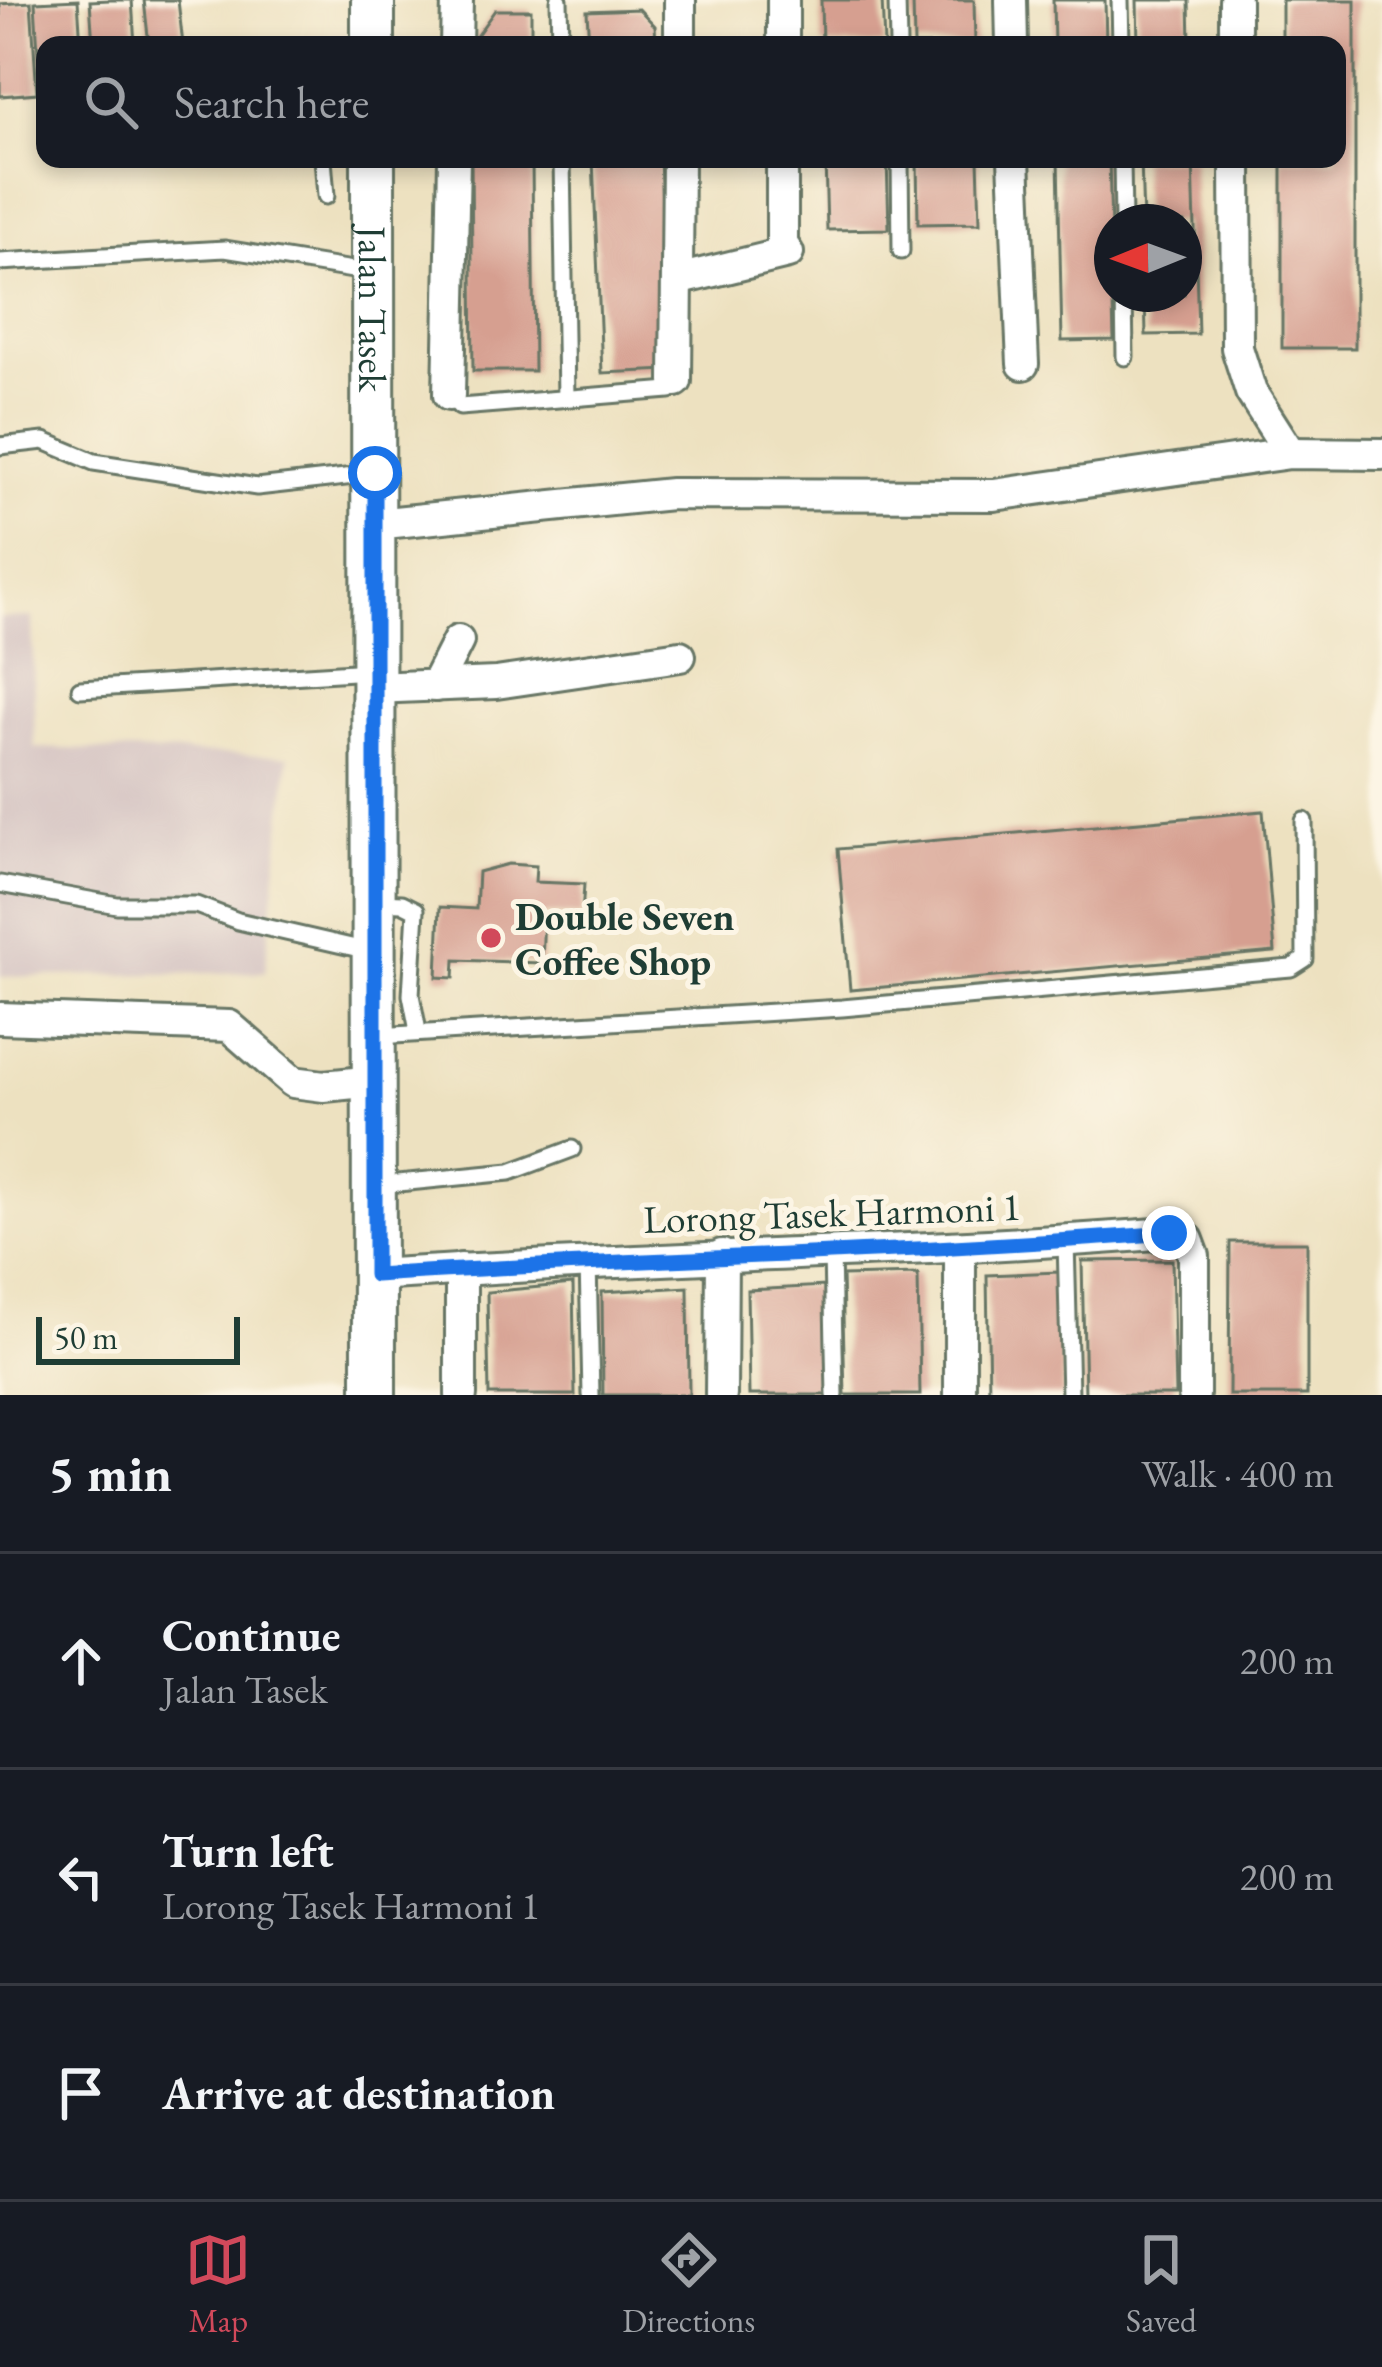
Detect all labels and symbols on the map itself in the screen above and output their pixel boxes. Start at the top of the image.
north arrow [1094,204,1202,312]
street label: Jalan Tasek [348,223,399,393]
route start [348,446,402,500]
place label: Double Seven Coffee Shop [515,891,735,987]
marker: Double Seven Coffee Shop [478,925,504,951]
street label: Lorong Tasek Harmoni 1 [642,1181,1022,1245]
route end [1142,1206,1196,1260]
scale bar [36,1311,240,1364]

